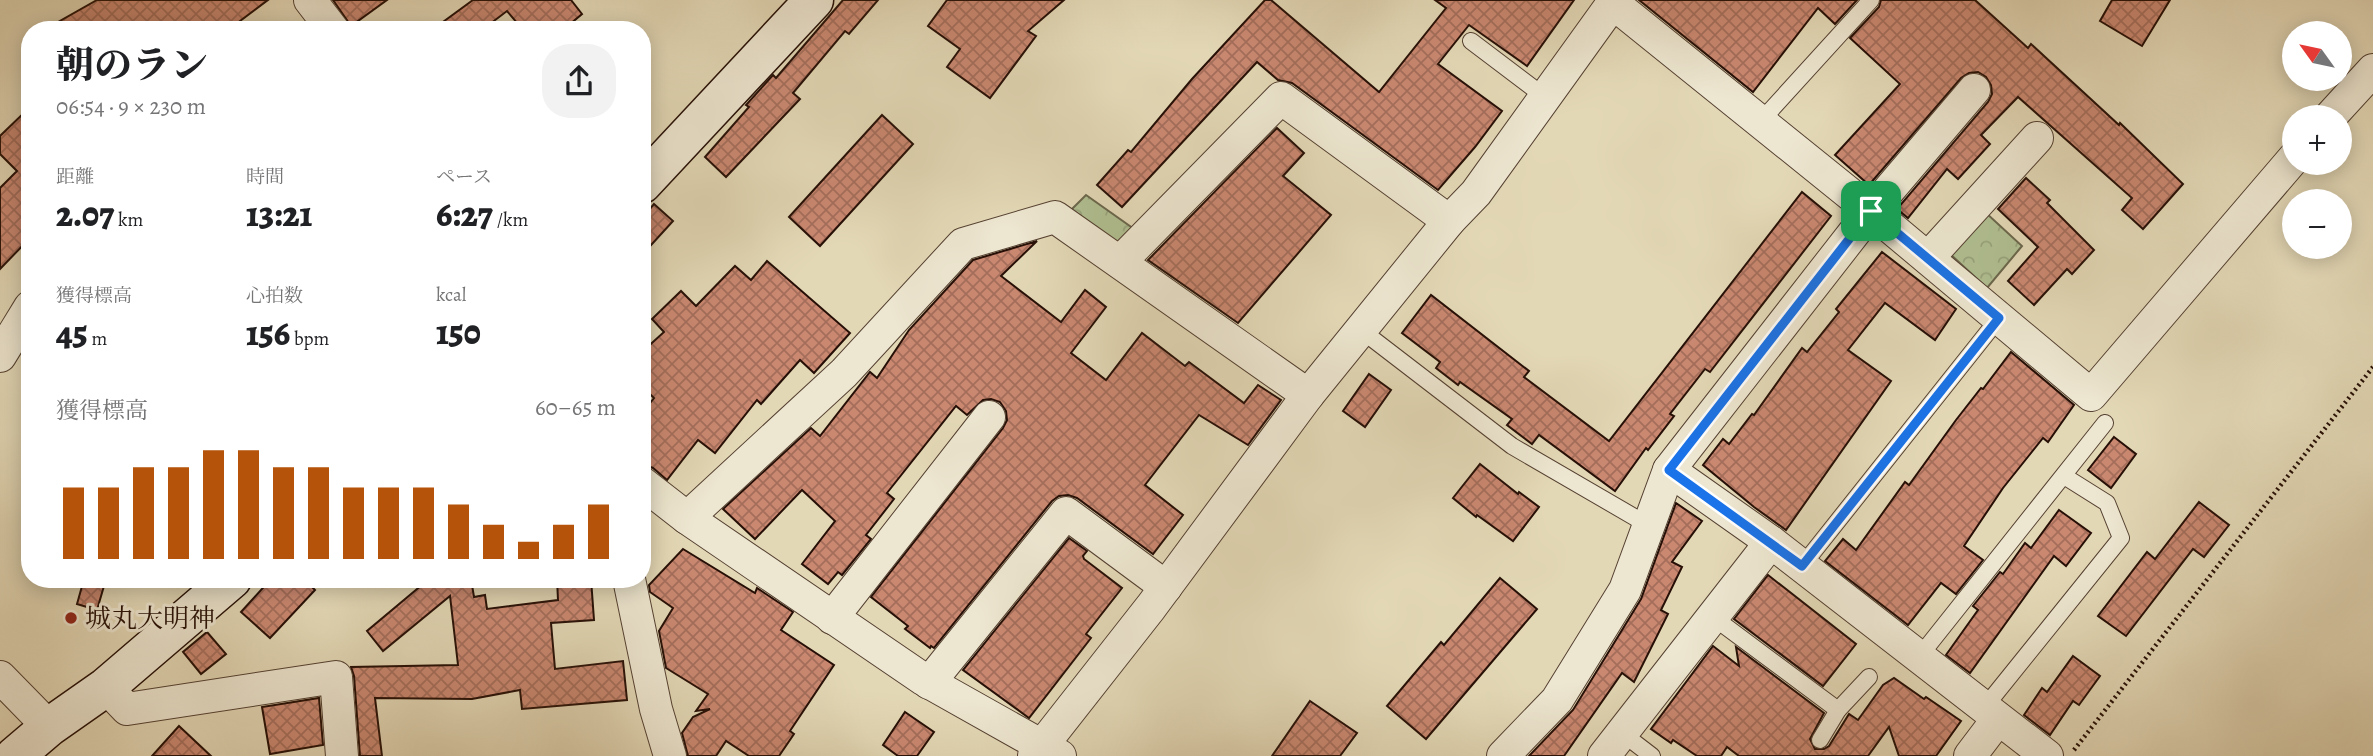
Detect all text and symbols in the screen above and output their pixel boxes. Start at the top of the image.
north arrow [2282,21,2352,91]
map controls [2282,21,2352,259]
text: 朝のラン [56,39,208,91]
button: share [542,44,616,118]
text: 06:54 · 9 × 230 m [56,91,206,122]
button: + [2282,105,2352,175]
text: 距離 [56,164,94,190]
text: 時間 [246,164,284,190]
text: ペース [436,164,492,190]
pin [1841,181,1901,241]
button: − [2282,189,2352,259]
text: 2.07 [56,190,114,238]
text: 13:21 [246,190,312,238]
text: 6:27 [436,190,493,238]
icon: arrive [1852,192,1890,230]
text: km [114,207,143,233]
text: /km [493,207,528,233]
text: kcal [436,282,466,308]
text: 獲得標高 [56,283,132,309]
text: 心拍数 [246,283,303,309]
text: 150 [436,308,481,356]
text: 45 [56,309,88,357]
text: 156 [246,309,290,357]
text: m [88,326,107,352]
text: bpm [290,326,329,352]
text: 60–65 m [535,392,616,423]
text: 獲得標高 [56,395,148,426]
place label: 城丸大明神 [85,601,215,636]
marker: 城丸大明神 [63,610,79,626]

